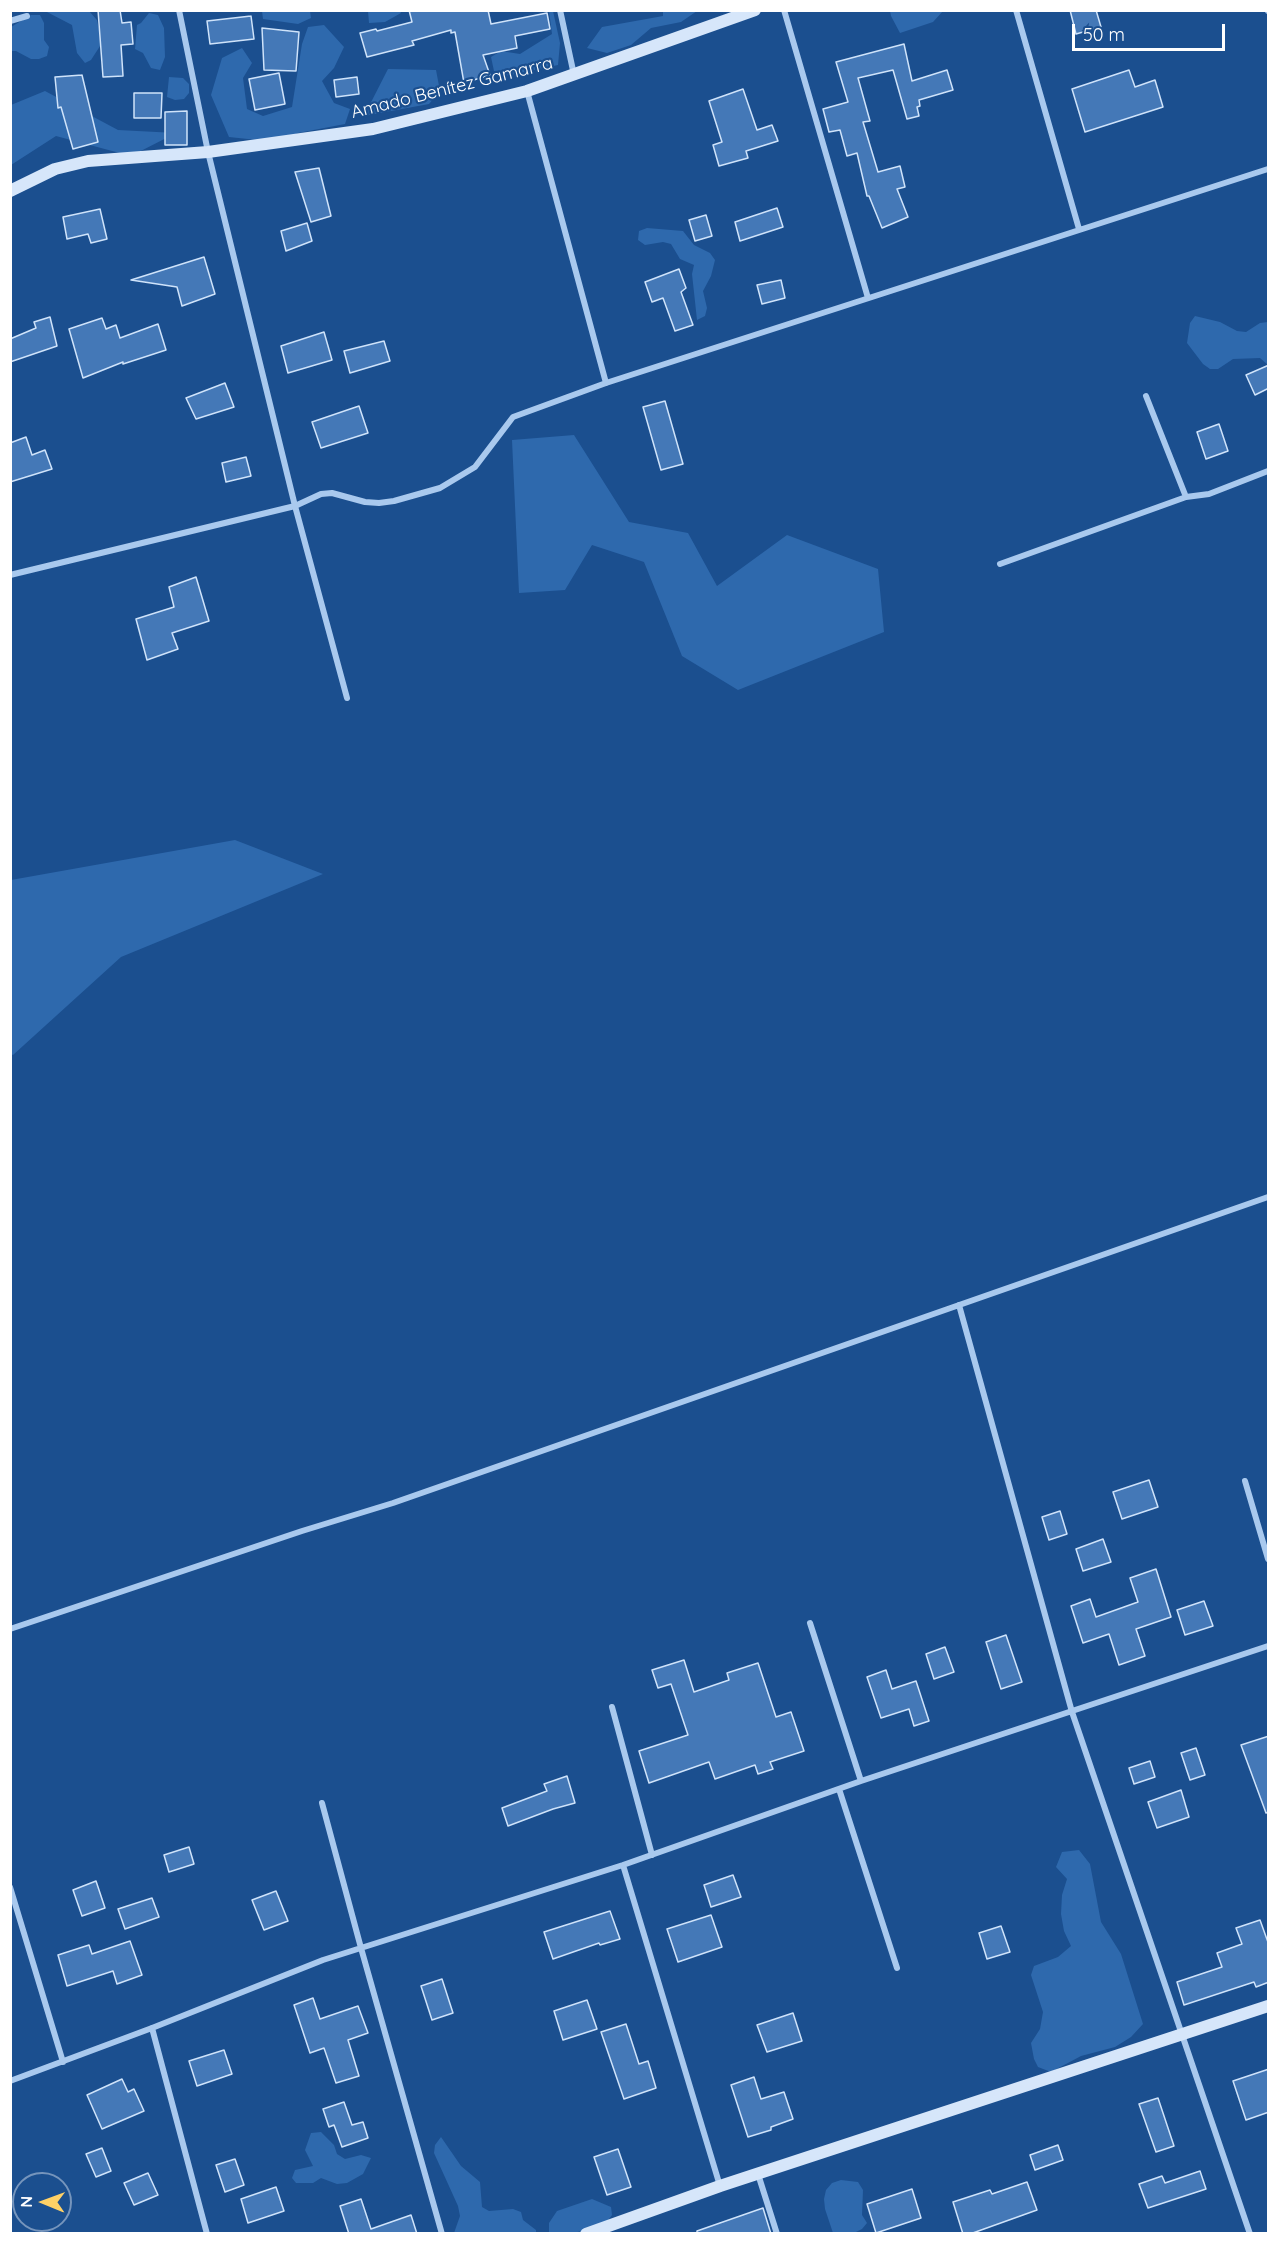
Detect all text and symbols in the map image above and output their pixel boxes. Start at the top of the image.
scale bar [1075,12,1228,50]
text: 50 m [1083,23,1125,46]
street label: Amado Benítez Gamarra [349,52,555,124]
north arrow [12,2172,72,2232]
text: N [16,2196,36,2208]

